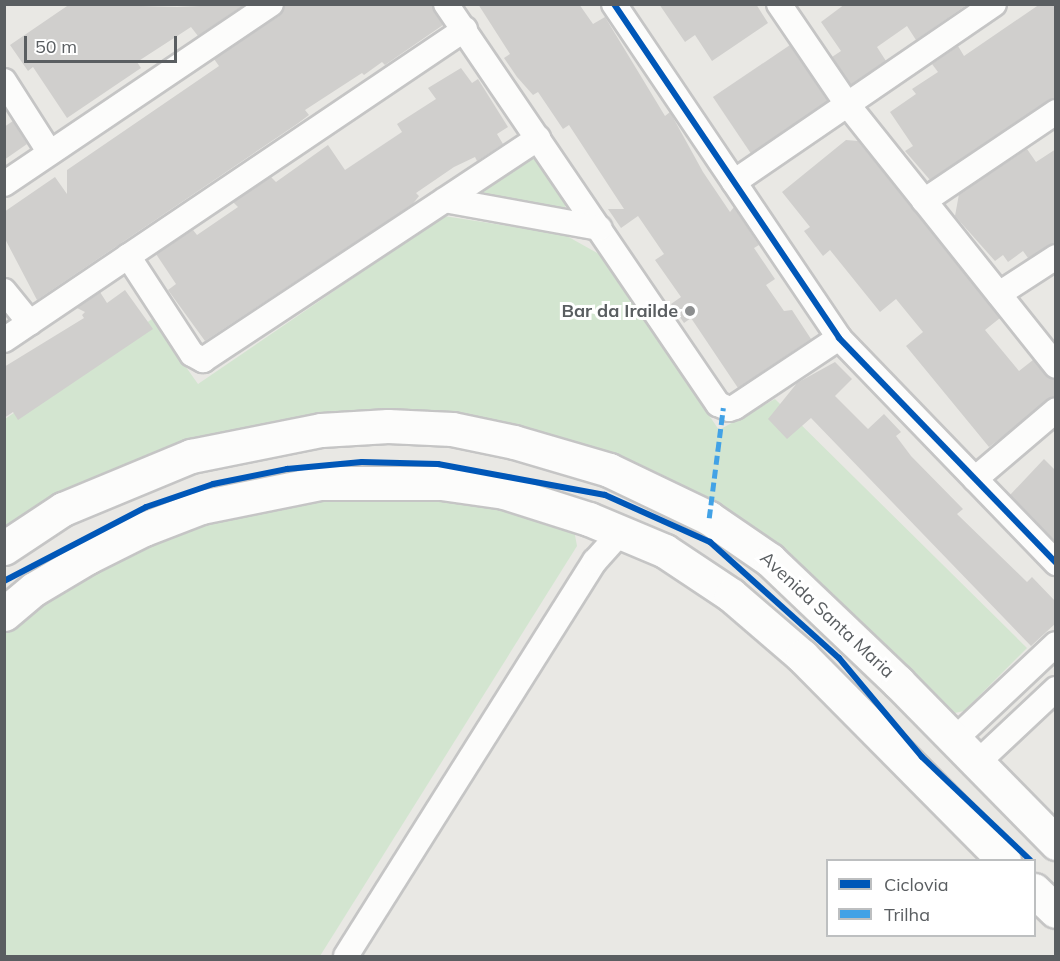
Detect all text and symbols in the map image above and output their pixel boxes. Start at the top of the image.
scale bar [27,24,180,62]
text: 50 m [35,35,77,58]
place label: Bar da Irailde [561,300,678,322]
marker: Bar da Irailde [683,304,697,318]
street label: Avenida Santa Maria [756,547,898,683]
legend [826,859,1036,937]
text: Ciclovia [884,873,949,896]
text: Trilha [884,903,930,926]

